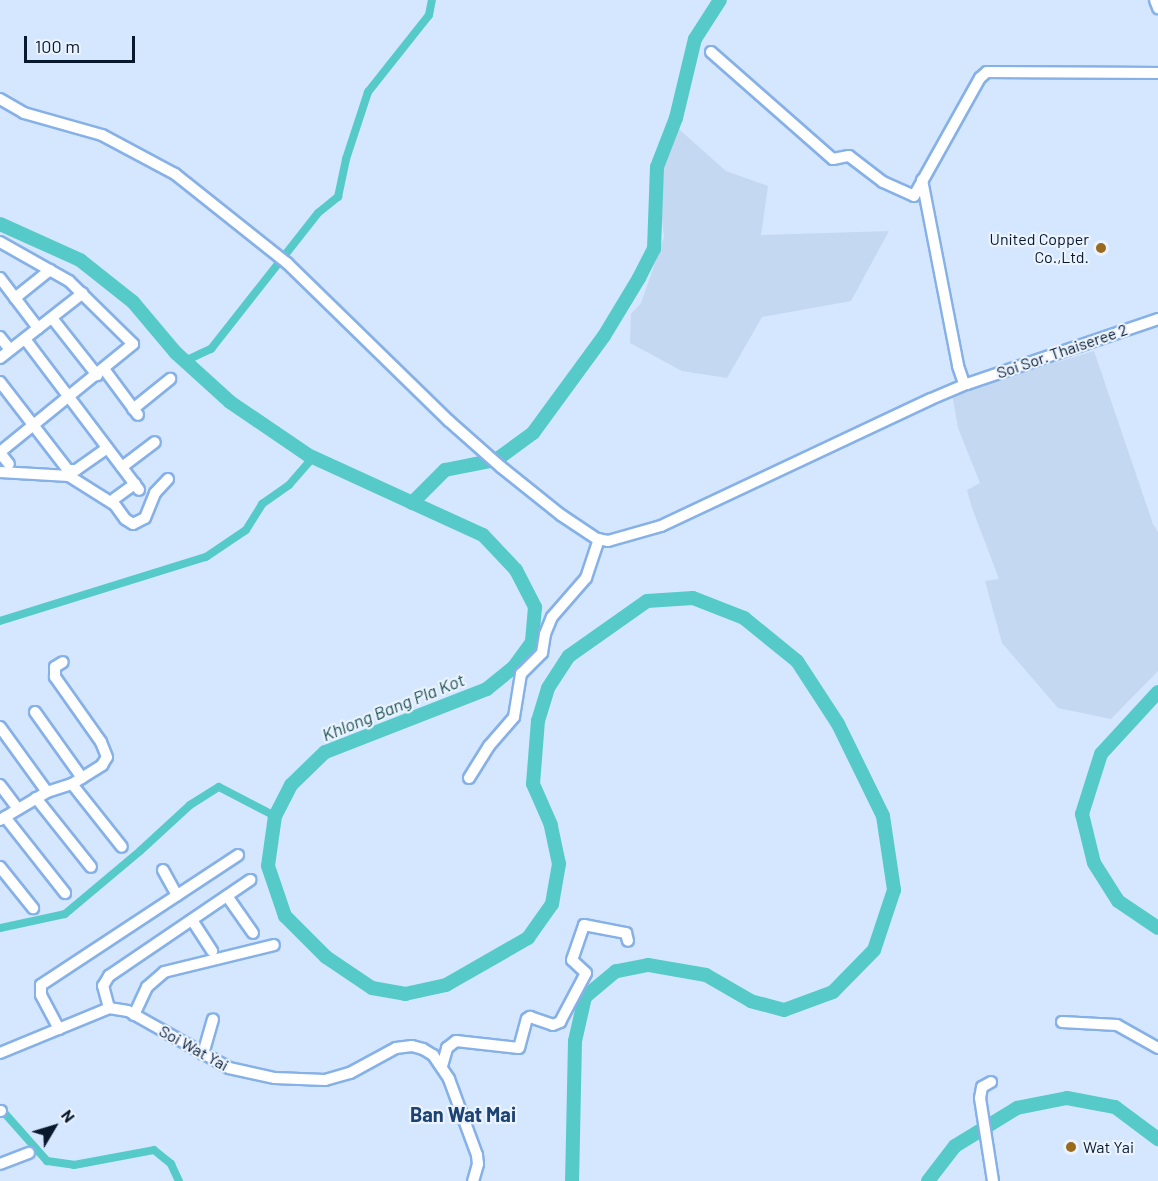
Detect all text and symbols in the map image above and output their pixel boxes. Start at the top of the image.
scale bar [27,24,138,62]
text: 100 m [35,35,80,57]
place label: United Copper Co.,Ltd. [990,229,1089,267]
marker: United Copper Co.,Ltd. [1094,241,1108,255]
street label: Soi Sor. Thaiseree 2 [994,320,1130,382]
water label: Khlong Bang Pla Kot [319,669,467,745]
street label: Soi Wat Yai [156,1021,232,1075]
north arrow [24,1097,84,1157]
district label: Ban Wat Mai [410,1102,516,1126]
text: N [58,1106,79,1126]
place label: Wat Yai [1083,1137,1134,1157]
marker: Wat Yai [1064,1140,1078,1154]

